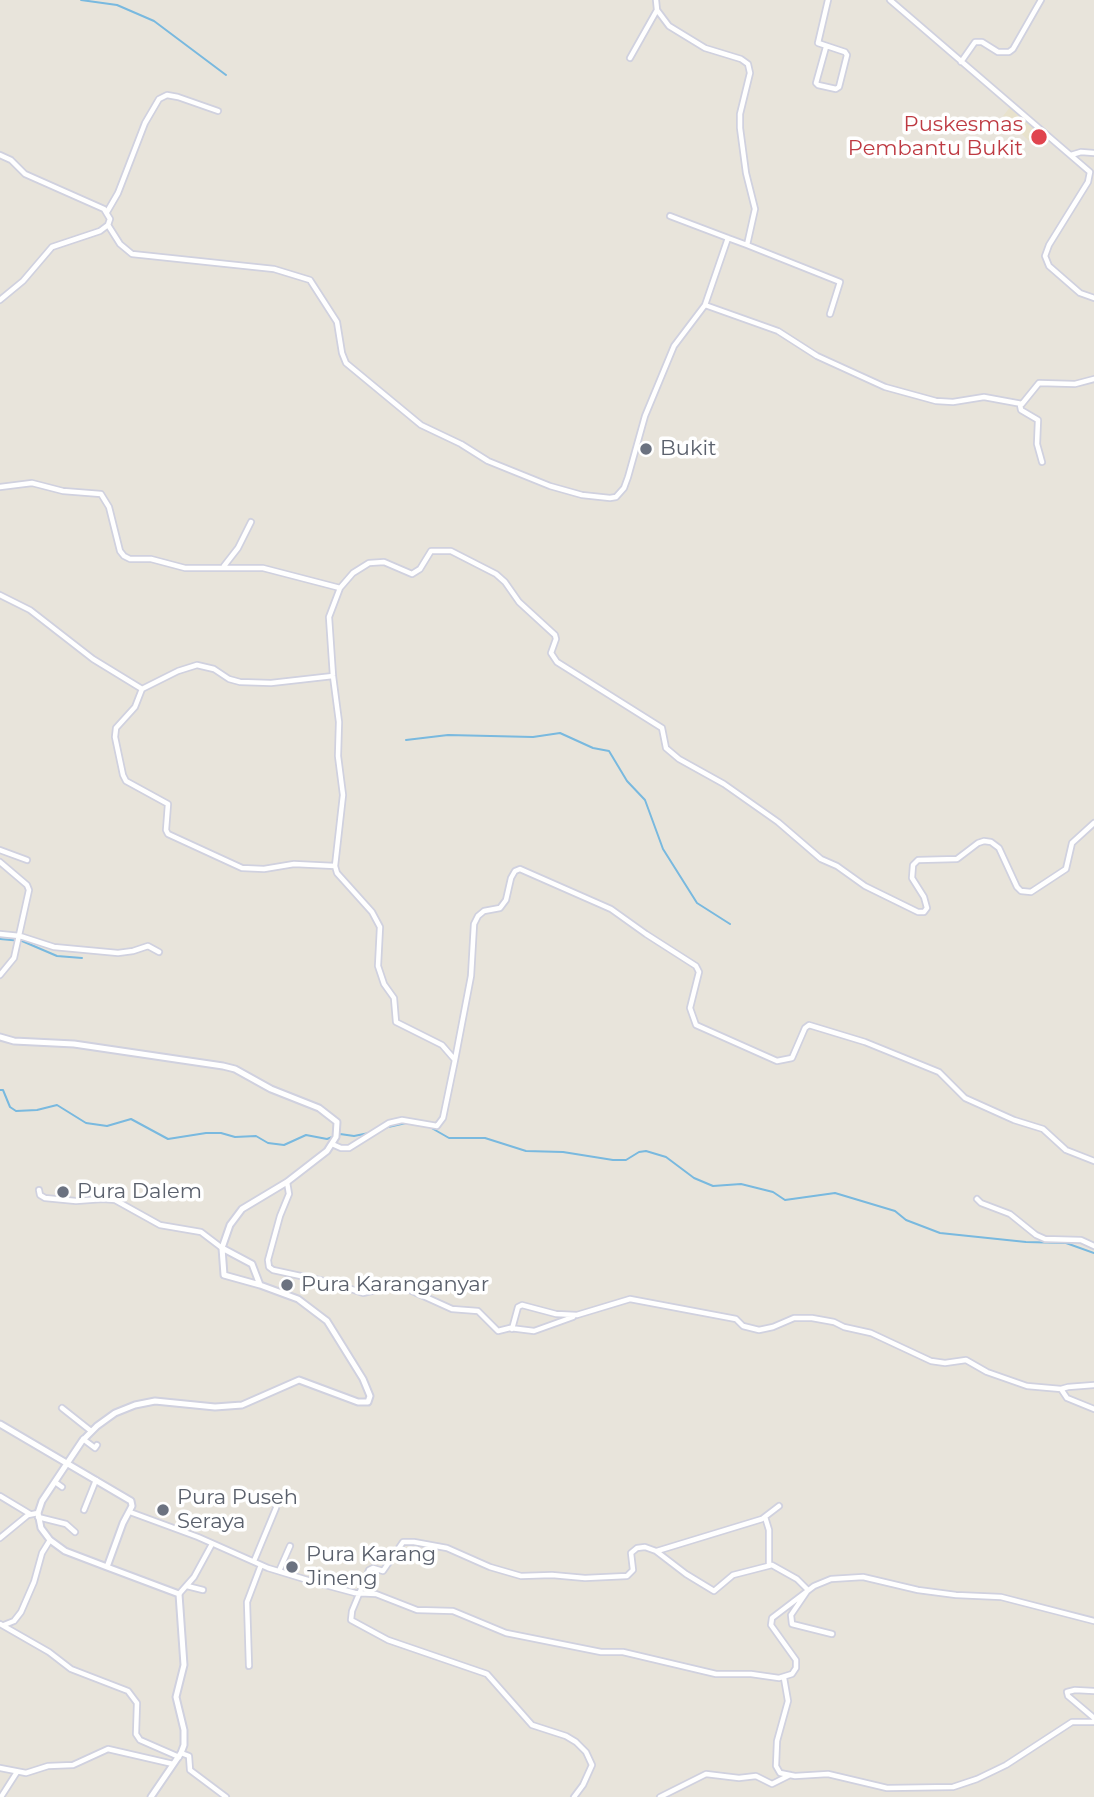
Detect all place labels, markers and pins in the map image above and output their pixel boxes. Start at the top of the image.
place label: Puskesmas Pembantu Bukit [848,112,1023,162]
marker: Puskesmas Pembantu Bukit [1029,127,1049,147]
place label: Bukit [660,436,716,462]
marker: Bukit [638,441,654,457]
place label: Pura Dalem [77,1179,202,1205]
marker: Pura Dalem [55,1184,71,1200]
place label: Pura Karanganyar [301,1272,489,1298]
marker: Pura Karanganyar [279,1277,295,1293]
place label: Pura Puseh Seraya [177,1485,298,1535]
marker: Pura Puseh Seraya [155,1502,171,1518]
place label: Pura Karang Jineng [306,1542,436,1592]
marker: Pura Karang Jineng [284,1559,300,1575]

